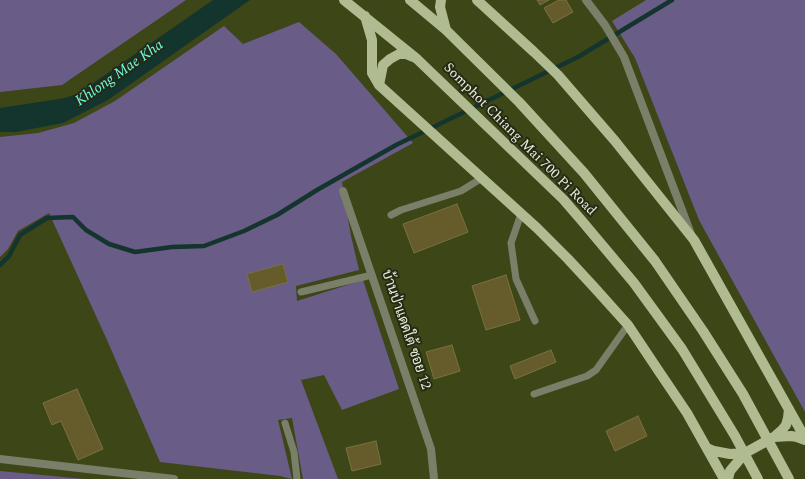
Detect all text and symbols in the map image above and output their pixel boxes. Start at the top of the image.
water label: Khlong Mae Kha [72,37,168,111]
street label: Somphot Chiang Mai 700 Pi Road [439,60,599,220]
street label: บ้านป่าแดดใต้ ซอย 12 [377,268,433,392]

